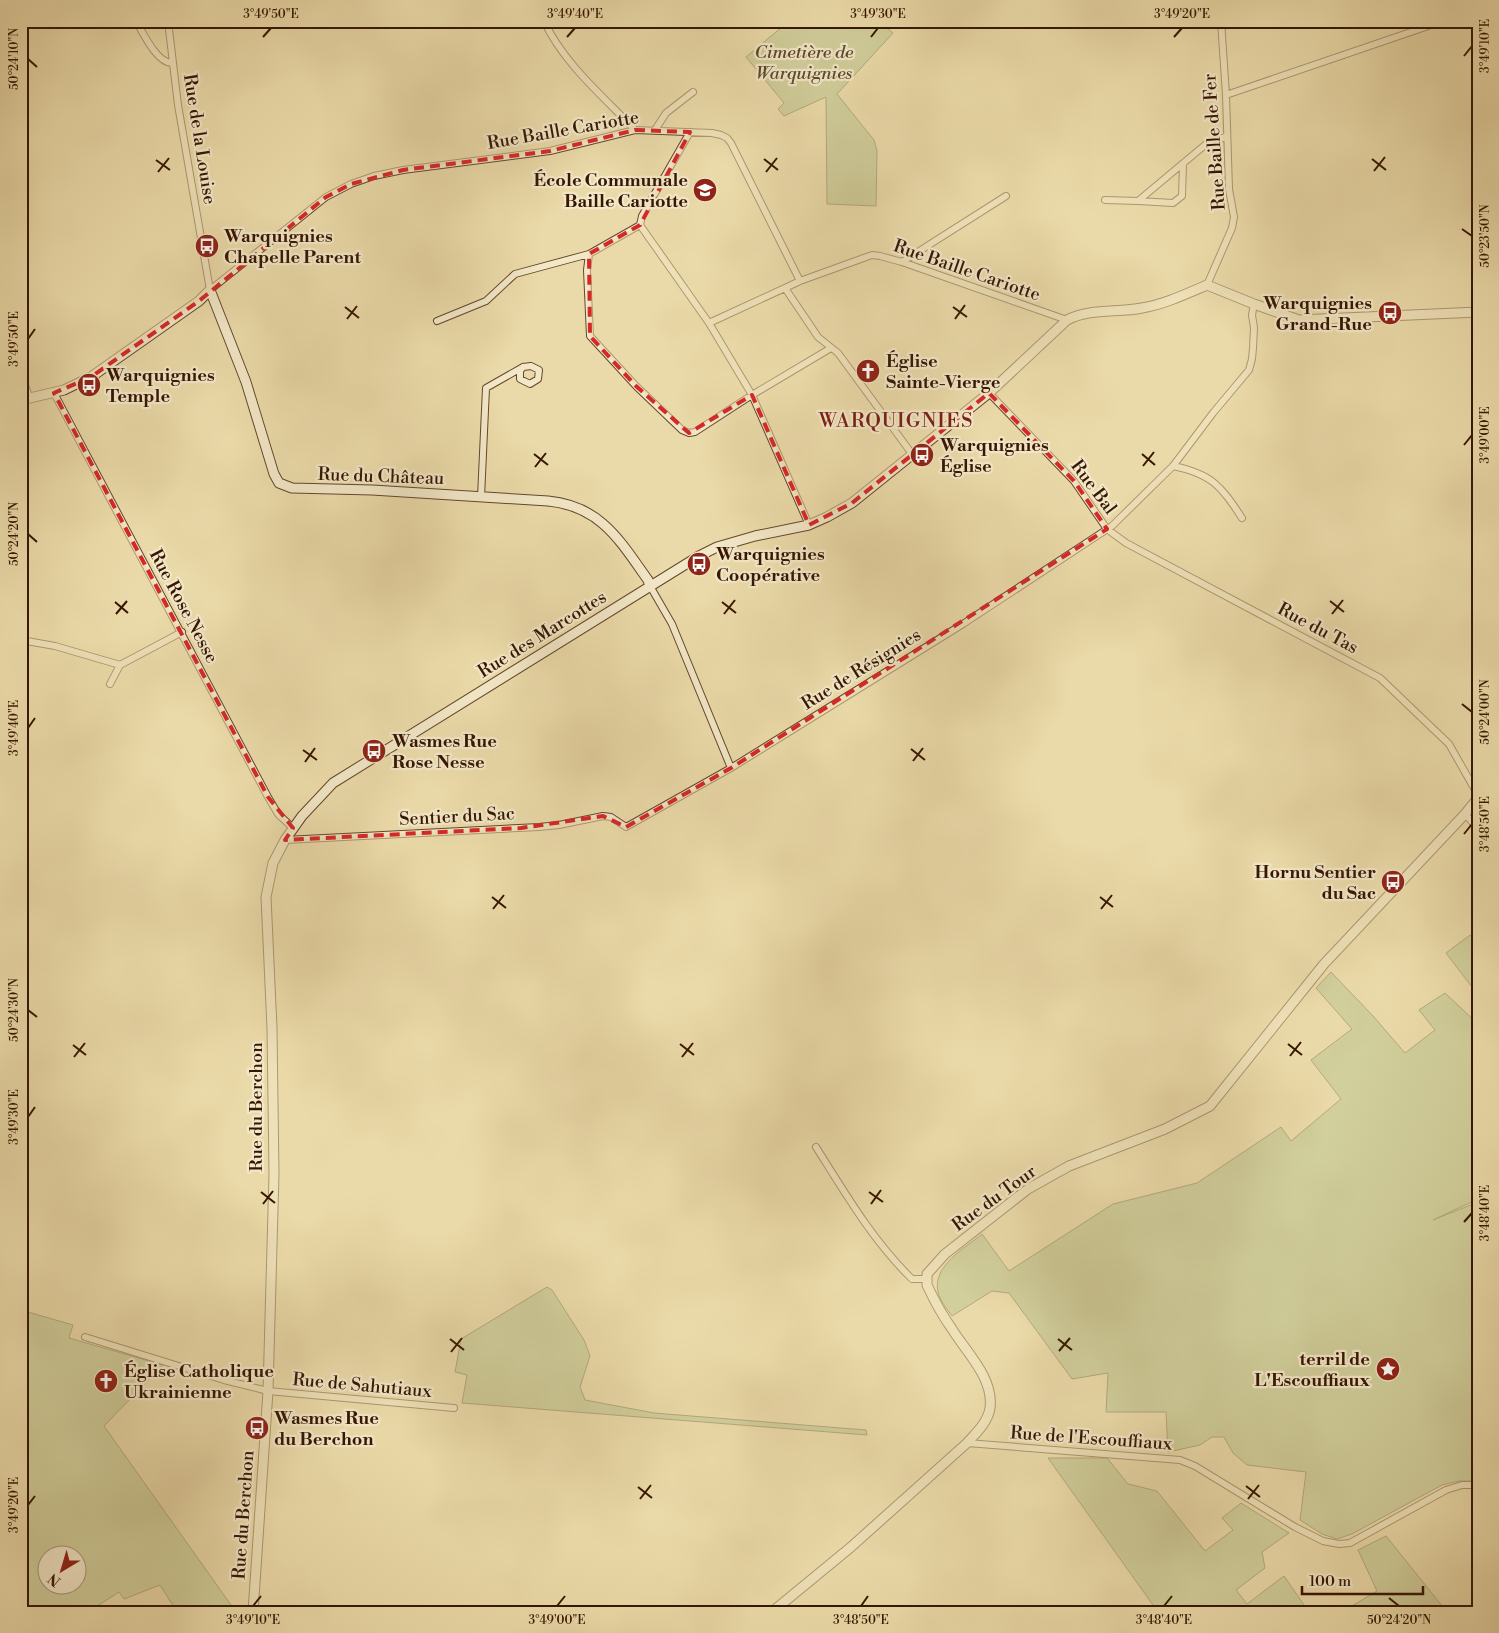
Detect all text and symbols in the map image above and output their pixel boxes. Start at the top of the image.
text: 3°49'50"E [243,7,299,22]
text: 3°49'40"E [547,7,603,22]
text: 3°49'30"E [850,7,906,22]
text: 3°49'20"E [1154,7,1210,22]
text: 3°49'10"E [1478,19,1493,73]
text: 50°24'10"N [7,28,22,90]
park label: Cimetière de Warquignies [755,41,854,85]
street label: Rue de la Louise [178,72,221,206]
street label: Rue Baille de Fer [1198,73,1231,211]
street label: Rue Baille Cariotte [485,106,641,155]
place label: École Communale Baille Cariotte [533,169,688,213]
school or university icon: École Communale Baille Cariotte [692,177,718,203]
text: 50°23'50"N [1478,204,1493,268]
place label: Warquignies Chapelle Parent [223,225,361,269]
bus stop icon: Warquignies Chapelle Parent [194,233,220,259]
street label: Rue Baille Cariotte [890,235,1043,306]
place label: Warquignies Grand-Rue [1262,292,1372,336]
bus stop icon: Warquignies Grand-Rue [1377,300,1403,326]
text: 3°49'50"E [7,311,22,367]
place label: Église Sainte-Vierge [886,350,1001,394]
church icon: Église Sainte-Vierge [855,358,881,384]
place label: Warquignies Temple [105,364,215,408]
bus stop icon: Warquignies Temple [76,372,102,398]
text: 3°49'00"E [1478,406,1493,464]
district label: WARQUIGNIES [818,409,973,434]
place label: Warquignies Église [939,434,1049,478]
bus stop icon: Warquignies Église [909,442,935,468]
street label: Rue Bal [1066,455,1122,520]
street label: Rue du Château [317,463,445,490]
text: 50°24'20"N [7,502,22,566]
place label: Warquignies Coopérative [715,543,825,587]
street label: Rue Rose Nesse [144,545,223,667]
bus stop icon: Warquignies Coopérative [686,551,712,577]
street label: Rue des Marcottes [474,585,611,683]
street label: Rue du Tas [1273,598,1362,659]
street label: Rue de Résignies [797,623,925,715]
text: 50°24'00"N [1478,679,1493,745]
text: 3°49'40"E [7,700,22,756]
place label: Wasmes Rue Rose Nesse [391,730,497,774]
bus stop icon: Wasmes Rue Rose Nesse [361,738,387,764]
text: 3°48'50"E [1478,796,1493,852]
street label: Sentier du Sac [399,802,515,831]
place label: Hornu Sentier du Sac [1255,861,1376,905]
bus stop icon: Hornu Sentier du Sac [1380,869,1406,895]
text: 50°24'30"N [7,978,22,1042]
street label: Rue du Berchon [245,1042,268,1172]
text: 3°49'30"E [7,1089,22,1145]
street label: Rue du Tour [948,1160,1041,1237]
text: 3°48'40"E [1478,1185,1493,1241]
place label: terril de L'Escouffiaux [1254,1348,1371,1392]
place icon: terril de L'Escouffiaux [1375,1356,1401,1382]
place label: Église Catholique Ukrainienne [124,1360,274,1404]
church icon: Église Catholique Ukrainienne [93,1368,119,1394]
street label: Rue de Sahutiaux [291,1368,433,1403]
place label: Wasmes Rue du Berchon [273,1407,379,1451]
bus stop icon: Wasmes Rue du Berchon [244,1415,270,1441]
street label: Rue de l'Escouffiaux [1009,1421,1174,1456]
street label: Rue du Berchon [228,1449,260,1580]
text: 3°49'20"E [7,1477,22,1533]
north arrow [38,1546,88,1596]
scale bar [1302,1563,1423,1595]
text: N [45,1569,65,1590]
text: 100 m [1309,1572,1351,1591]
text: 3°49'10"E [226,1613,280,1628]
text: 3°49'00"E [528,1613,586,1628]
text: 3°48'50"E [833,1613,889,1628]
text: 3°48'40"E [1136,1613,1192,1628]
text: 50°24'20"N [1367,1613,1431,1628]

